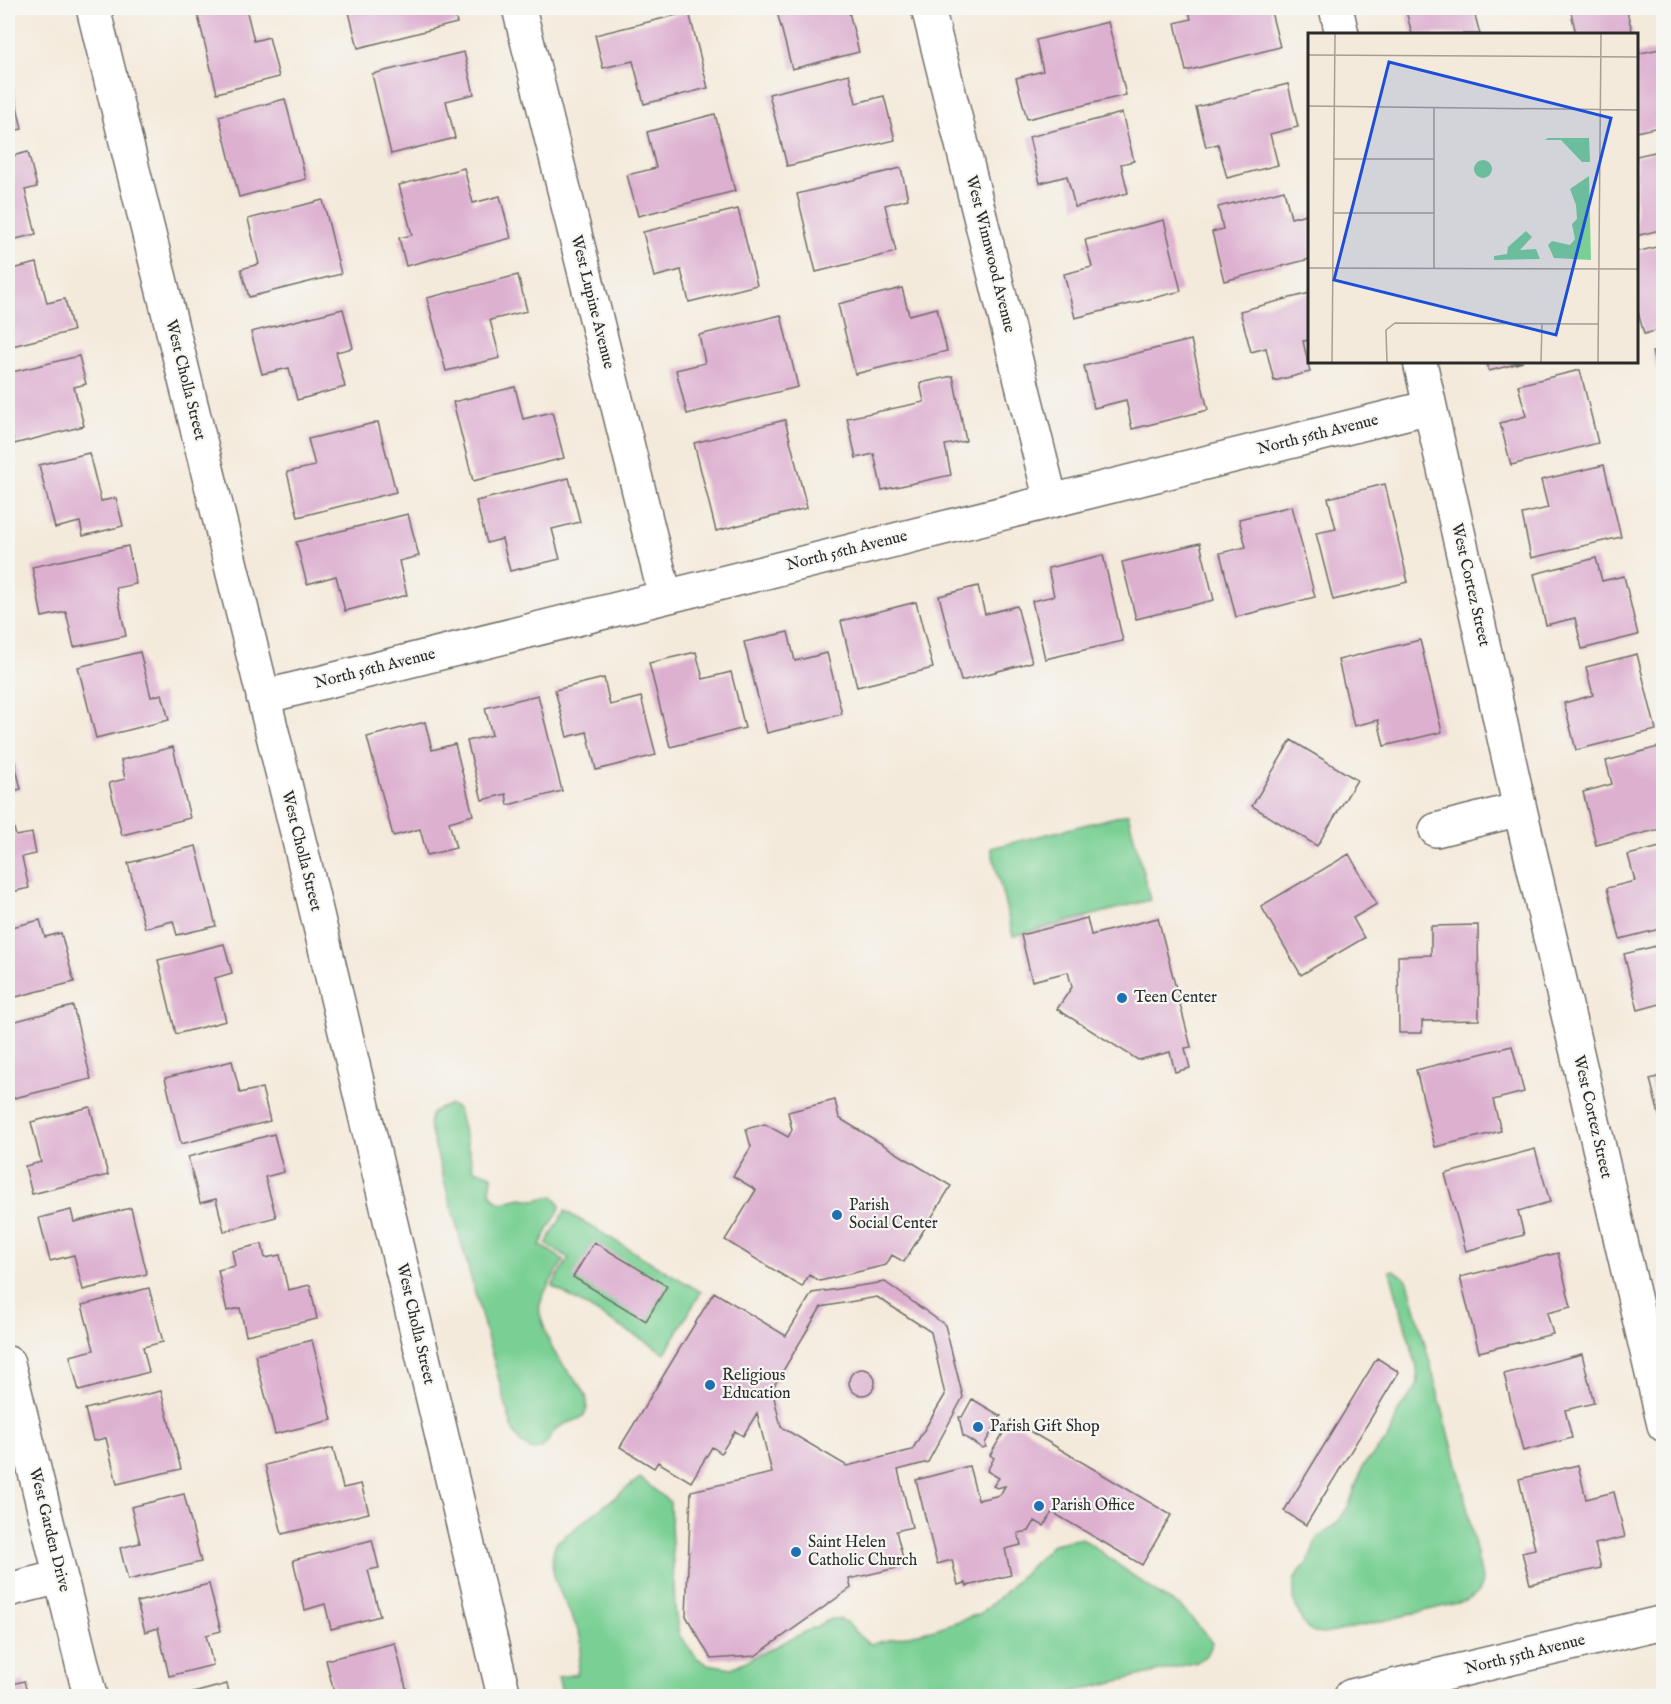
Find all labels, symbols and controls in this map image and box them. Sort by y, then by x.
inset map [1308,33,1638,363]
street label: West Winnwood Avenue [961,173,1019,335]
street label: West Lupine Avenue [566,233,618,371]
street label: West Cholla Street [160,318,210,443]
street label: North 56th Avenue [1255,410,1381,460]
street label: West Cortez Street [1446,521,1494,649]
street label: North 56th Avenue [784,526,910,576]
street label: North 56th Avenue [312,644,438,694]
street label: West Cholla Street [276,789,326,914]
place label: Teen Center [1134,988,1217,1008]
marker: Teen Center [1115,991,1129,1005]
street label: West Cortez Street [1568,1053,1616,1181]
place label: Parish Social Center [849,1196,938,1234]
marker: Parish Social Center [830,1208,844,1222]
street label: West Cholla Street [391,1261,439,1387]
place label: Religious Education [722,1366,791,1404]
marker: Religious Education [703,1378,717,1392]
place label: Parish Gift Shop [990,1417,1100,1437]
marker: Parish Gift Shop [971,1420,985,1434]
street label: West Garden Drive [24,1466,74,1594]
place label: Parish Office [1051,1496,1135,1516]
marker: Parish Office [1032,1499,1046,1513]
place label: Saint Helen Catholic Church [808,1533,918,1571]
marker: Saint Helen Catholic Church [789,1545,803,1559]
street label: North 55th Avenue [1463,1630,1587,1680]

